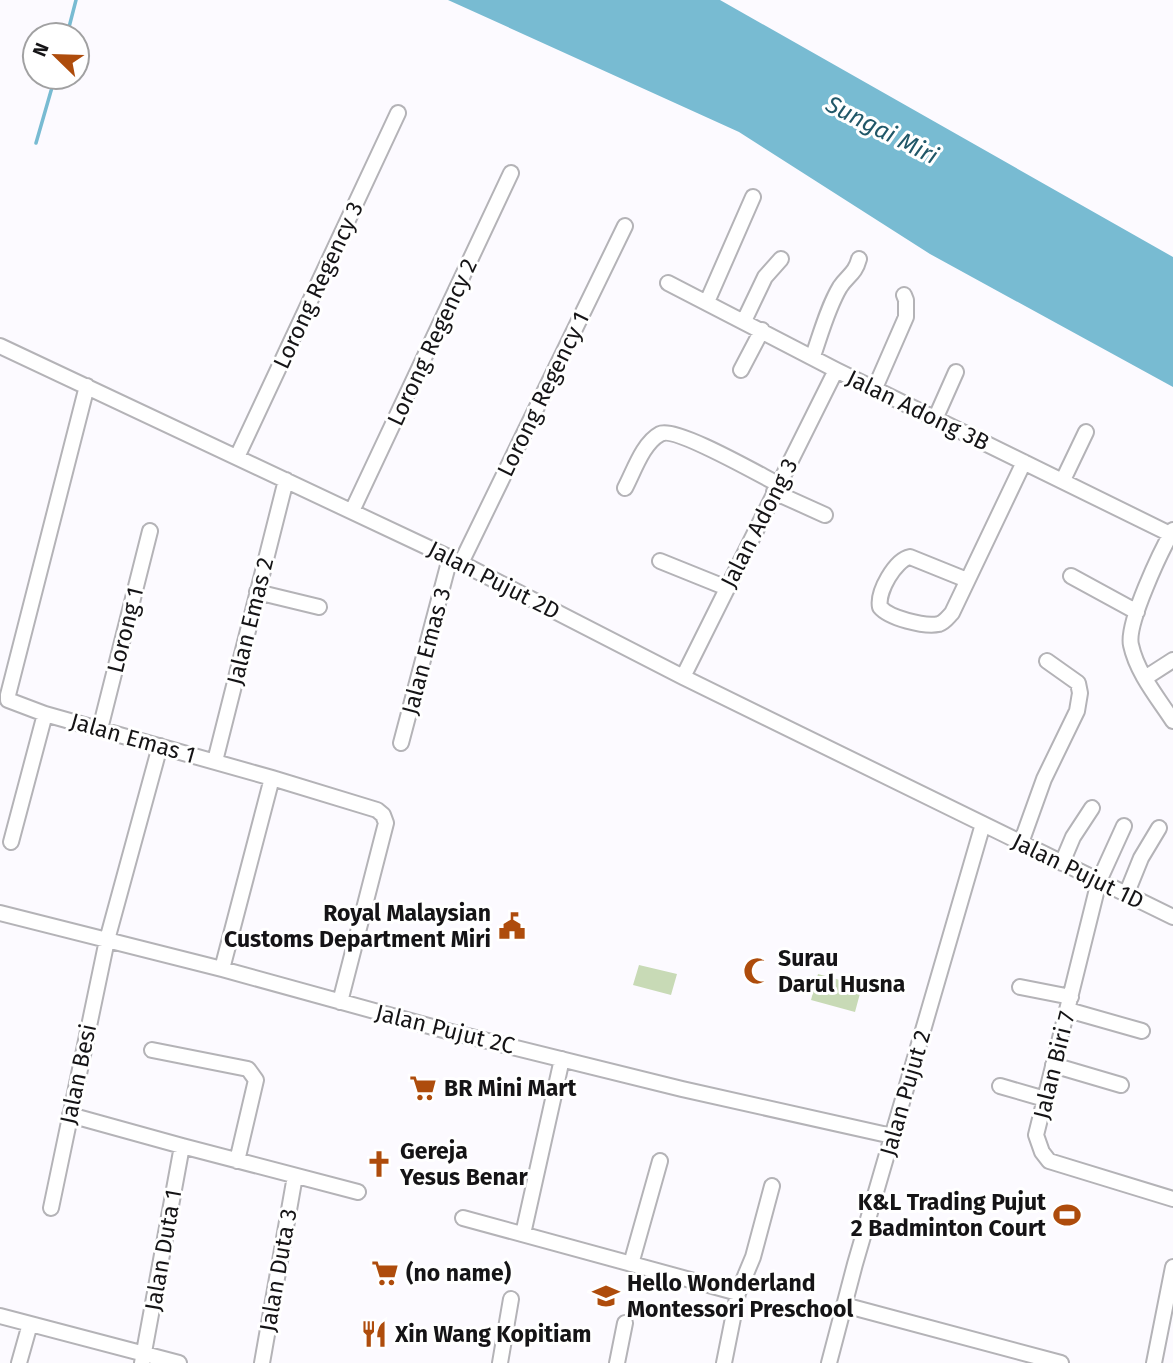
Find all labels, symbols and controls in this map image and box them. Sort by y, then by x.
north arrow [21,21,91,91]
text: N [28,39,54,60]
water label: Sungai Miri [820,89,943,170]
street label: Lorong Regency 3 [267,197,369,373]
street label: Lorong Regency 2 [381,254,483,430]
street label: Lorong Regency 1 [491,307,595,481]
street label: Jalan Adong 3B [842,363,994,457]
street label: Jalan Adong 3 [714,454,804,592]
street label: Jalan Pujut 2D [423,535,565,625]
street label: Jalan Emas 2 [221,554,279,688]
street label: Lorong 1 [101,584,149,676]
street label: Jalan Emas 3 [396,584,456,718]
street label: Jalan Emas 1 [67,707,199,769]
street label: Jalan Pujut 1D [1008,827,1148,915]
place label: Royal Malaysian Customs Department Miri [224,899,491,953]
public building icon: Royal Malaysian Customs Department Miri [497,911,527,941]
place label: Surau Darul Husna [778,944,905,998]
mosque icon: Surau Darul Husna [742,956,772,986]
street label: Jalan Pujut 2C [373,998,518,1060]
street label: Jalan Biri 7 [1027,1008,1081,1122]
street label: Jalan Besi [54,1021,102,1127]
street label: Jalan Pujut 2 [874,1027,936,1159]
supermarket icon: BR Mini Mart [408,1073,438,1103]
place label: BR Mini Mart [444,1074,578,1102]
place label: Gereja Yesus Benar [399,1137,528,1191]
church icon: Gereja Yesus Benar [364,1149,394,1179]
street label: Jalan Duta 1 [139,1187,187,1313]
place label: K&L Trading Pujut 2 Badminton Court [851,1188,1047,1242]
sports icon: K&L Trading Pujut 2 Badminton Court [1052,1200,1082,1230]
street label: Jalan Duta 3 [253,1206,303,1334]
supermarket icon: (no name) [370,1258,400,1288]
place label: (no name) [406,1259,512,1287]
place label: Hello Wonderland Montessori Preschool [627,1269,853,1323]
school or university icon: Hello Wonderland Montessori Preschool [591,1281,621,1311]
restaurant icon: Xin Wang Kopitiam [359,1319,389,1349]
place label: Xin Wang Kopitiam [394,1320,592,1348]

